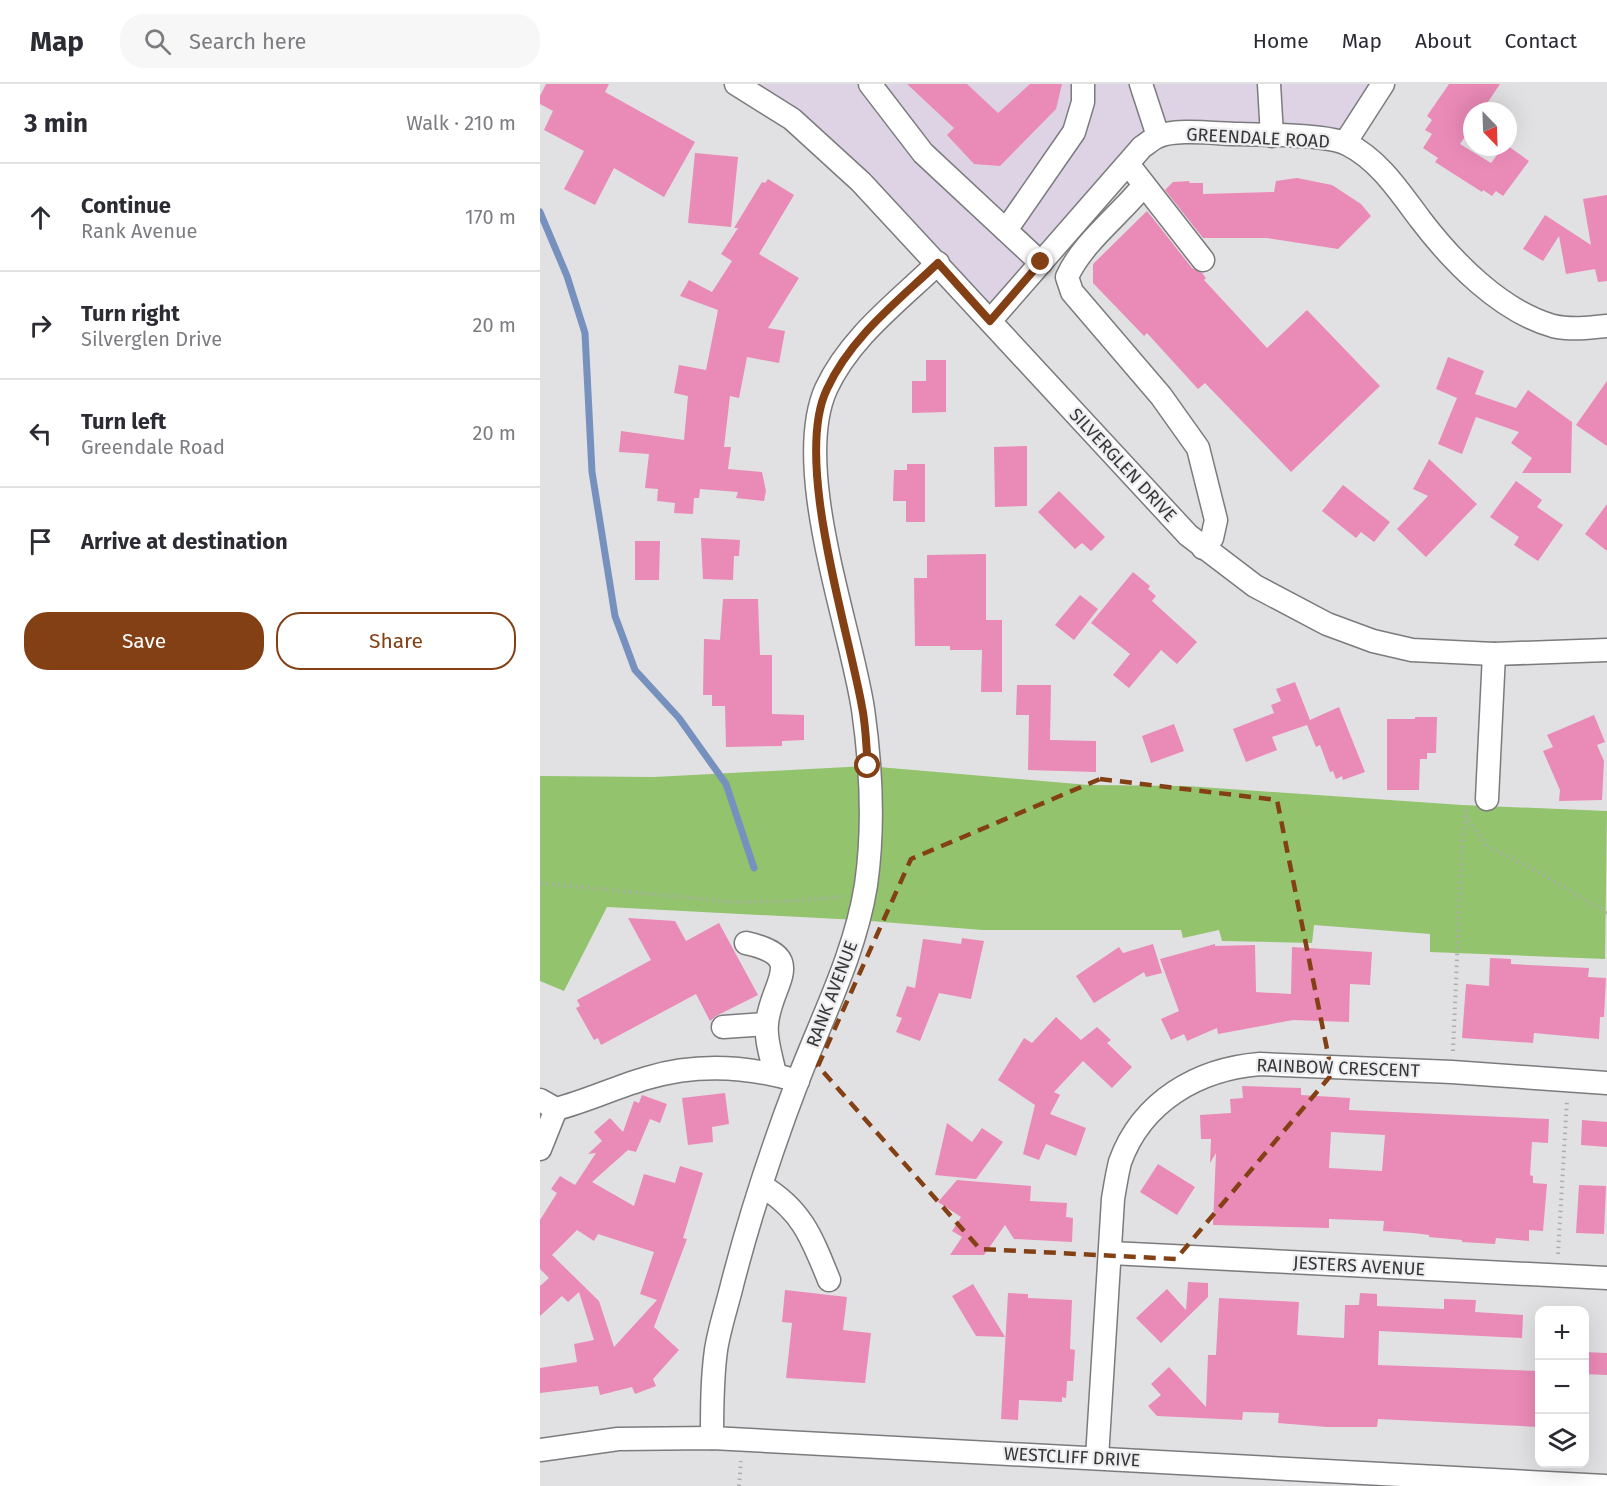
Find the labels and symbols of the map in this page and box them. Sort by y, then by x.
north arrow [1463,102,1517,156]
street label: GREENDALE ROAD [1186,123,1330,153]
route end [1027,248,1053,274]
street label: SILVERGLEN DRIVE [1065,404,1181,526]
route start [854,752,880,778]
street label: RANK AVENUE [802,938,862,1050]
street label: RAINBOW CRESCENT [1256,1054,1421,1082]
street label: JESTERS AVENUE [1292,1252,1426,1280]
street label: WESTCLIFF DRIVE [1003,1442,1141,1472]

